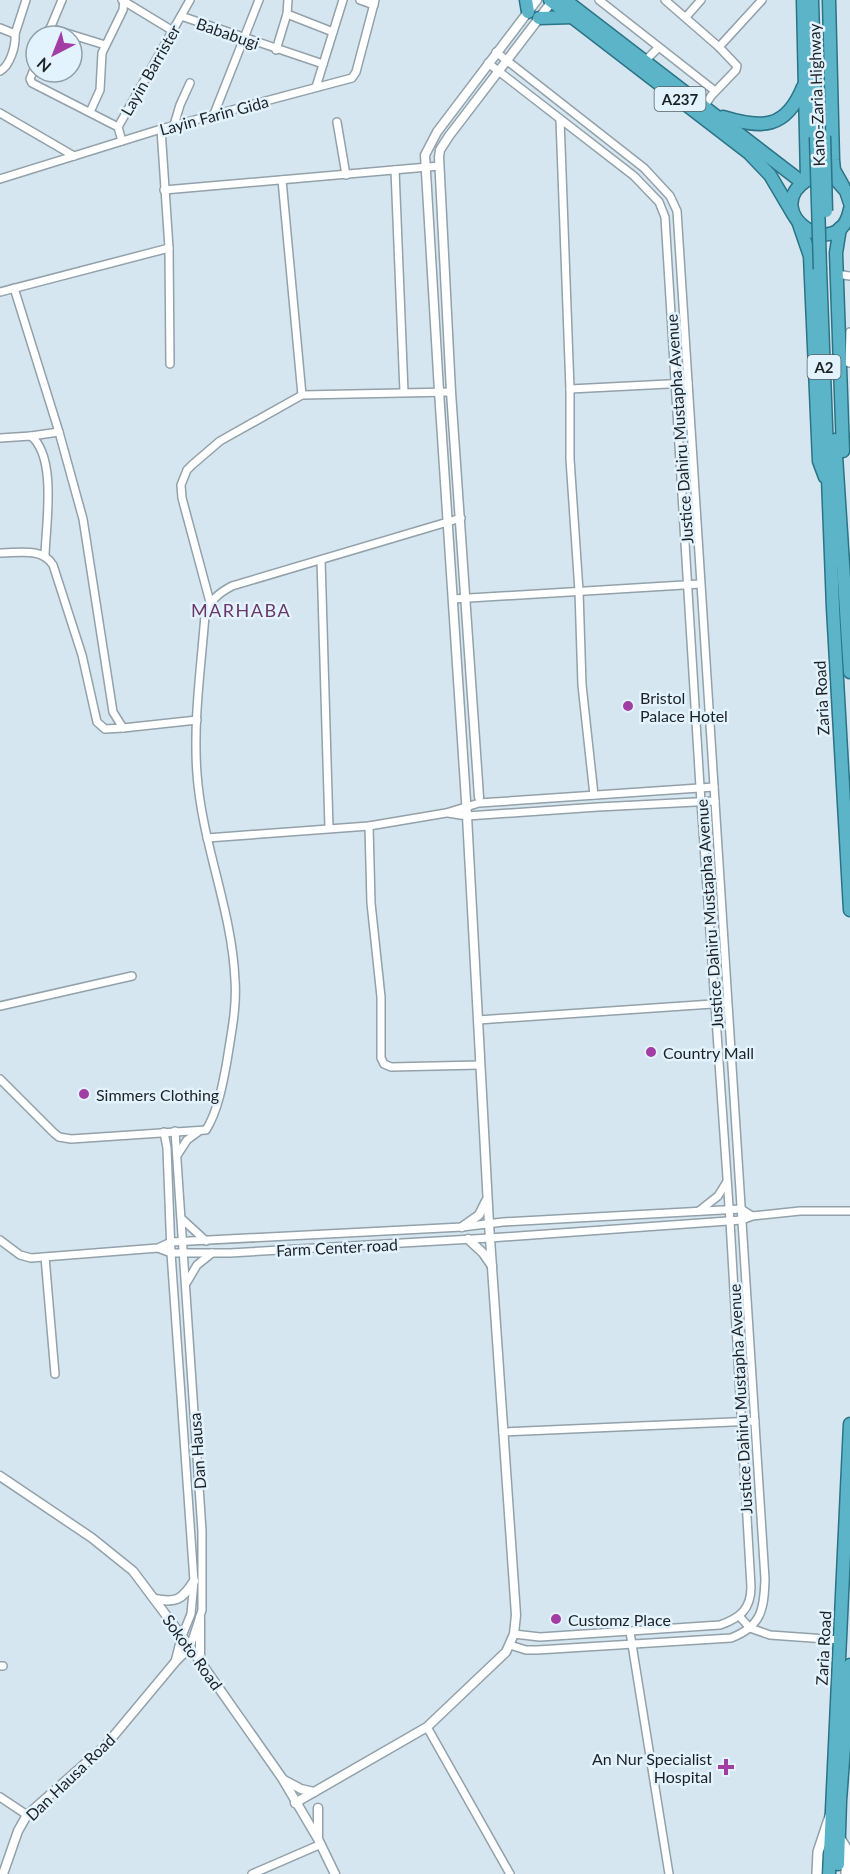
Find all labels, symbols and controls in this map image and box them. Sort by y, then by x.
street label: Bababugi [194,13,262,53]
street label: Layin Barrister [116,21,184,119]
street label: Kano-Zaria Highway [804,22,828,167]
north arrow [24,24,84,84]
text: N [33,54,55,77]
road number: A237 [654,87,706,111]
street label: Layin Farin Gida [157,91,271,139]
street label: Justice Dahiru Mustapha Avenue [661,313,697,545]
road number: A2 [808,355,840,379]
district label: MARHABA [191,599,291,621]
street label: Zaria Road [810,660,832,736]
place label: Bristol Palace Hotel [640,688,728,725]
marker: Bristol Palace Hotel [621,699,635,713]
street label: Justice Dahiru Mustapha Avenue [691,798,727,1030]
place label: Country Mall [663,1043,754,1062]
marker: Country Mall [644,1045,658,1059]
place label: Simmers Clothing [96,1085,219,1104]
marker: Simmers Clothing [77,1087,91,1101]
street label: Farm Center road [276,1234,398,1260]
street label: Justice Dahiru Mustapha Avenue [724,1283,756,1515]
street label: Dan Hausa [185,1412,209,1490]
place label: Customz Place [568,1610,671,1629]
street label: Zaria Road [812,1610,834,1686]
street label: Sokoto Road [159,1611,227,1693]
marker: Customz Place [549,1612,563,1626]
street label: Dan Hausa Road [22,1730,118,1824]
place label: An Nur Specialist Hospital [592,1749,712,1786]
marker: An Nur Specialist Hospital [717,1758,735,1776]

